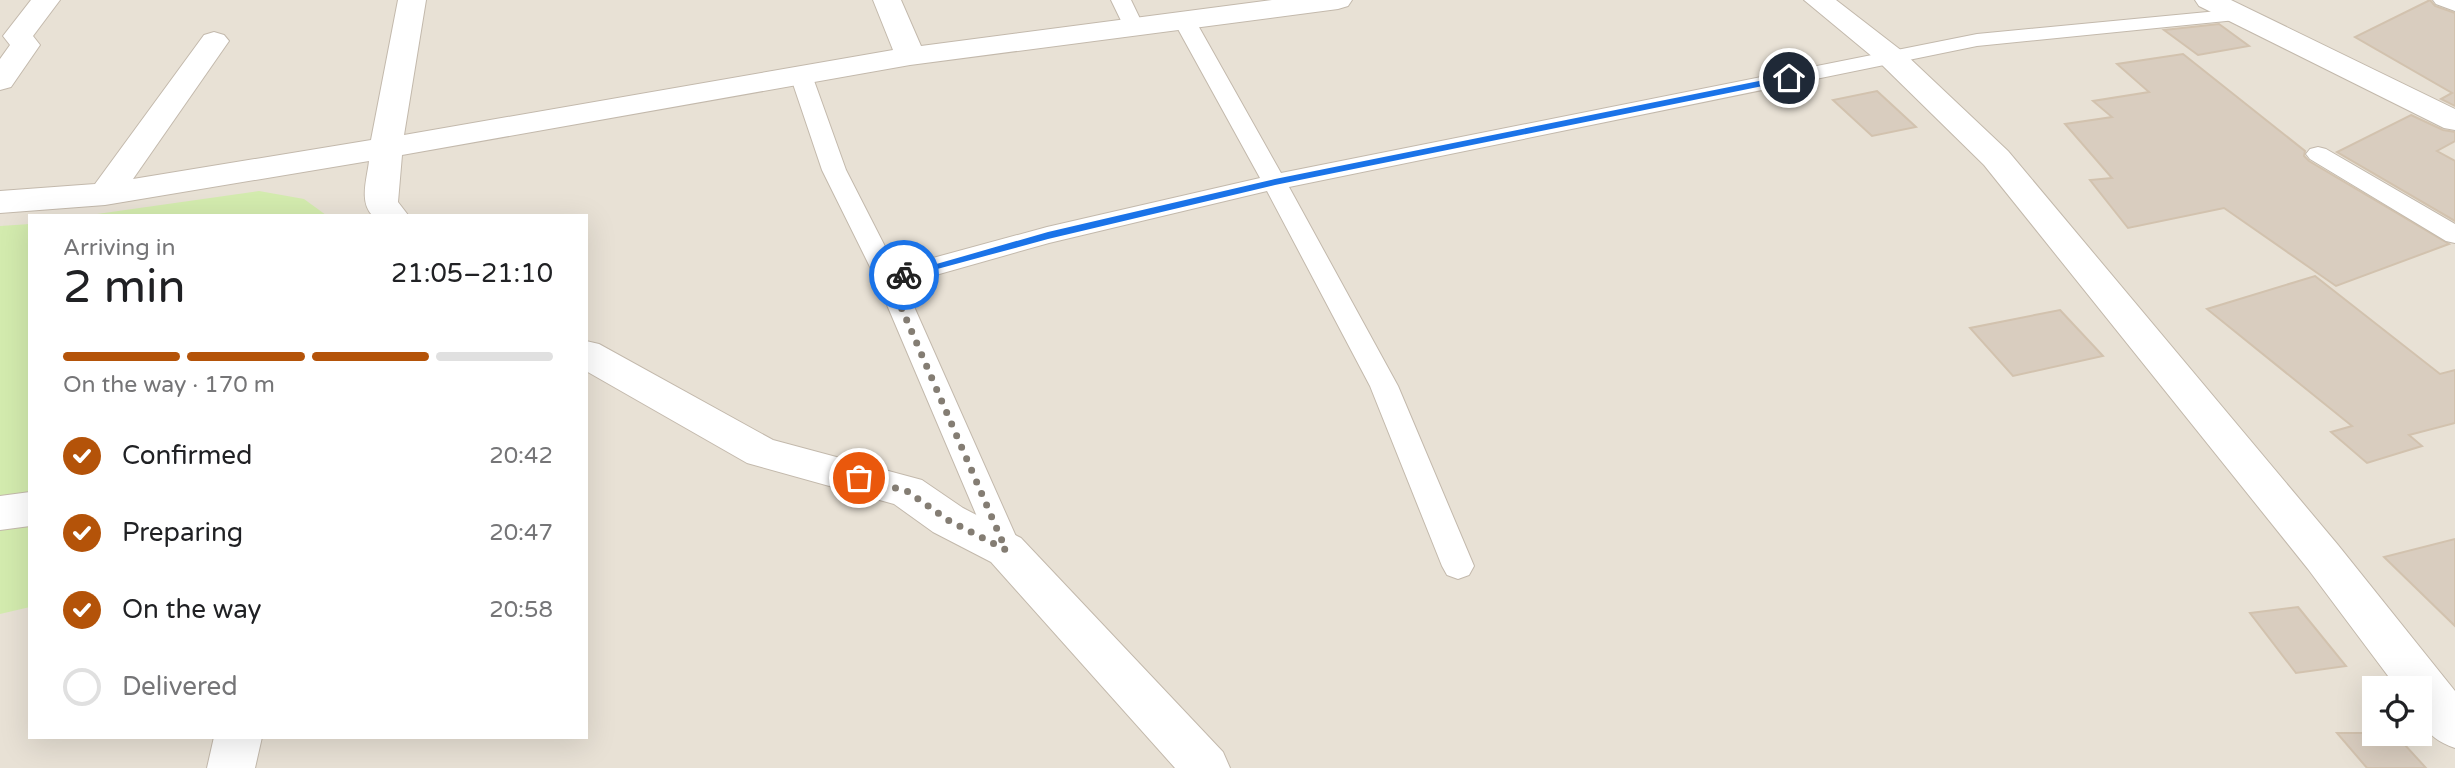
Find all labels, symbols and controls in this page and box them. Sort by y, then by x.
pin [1759,48,1819,108]
icon: home [1770,59,1808,97]
text: Arriving in [63,234,176,262]
courier [869,240,939,310]
icon: bike [885,256,923,294]
text: 21:05–21:10 [391,258,553,289]
text: 2 min [63,260,186,315]
text: On the way · 170 m [63,371,275,399]
icon: check [63,437,101,475]
text: Confirmed [122,440,252,471]
text: 20:42 [489,442,553,470]
pin [829,448,889,508]
icon: bag [840,459,878,497]
icon: check [63,514,101,552]
text: Preparing [122,517,243,548]
text: 20:47 [489,519,553,547]
icon: check [63,591,101,629]
text: On the way [122,594,262,625]
text: 20:58 [489,596,553,624]
text: Delivered [122,671,238,702]
map controls [2362,676,2432,746]
button: locate [2362,676,2432,746]

